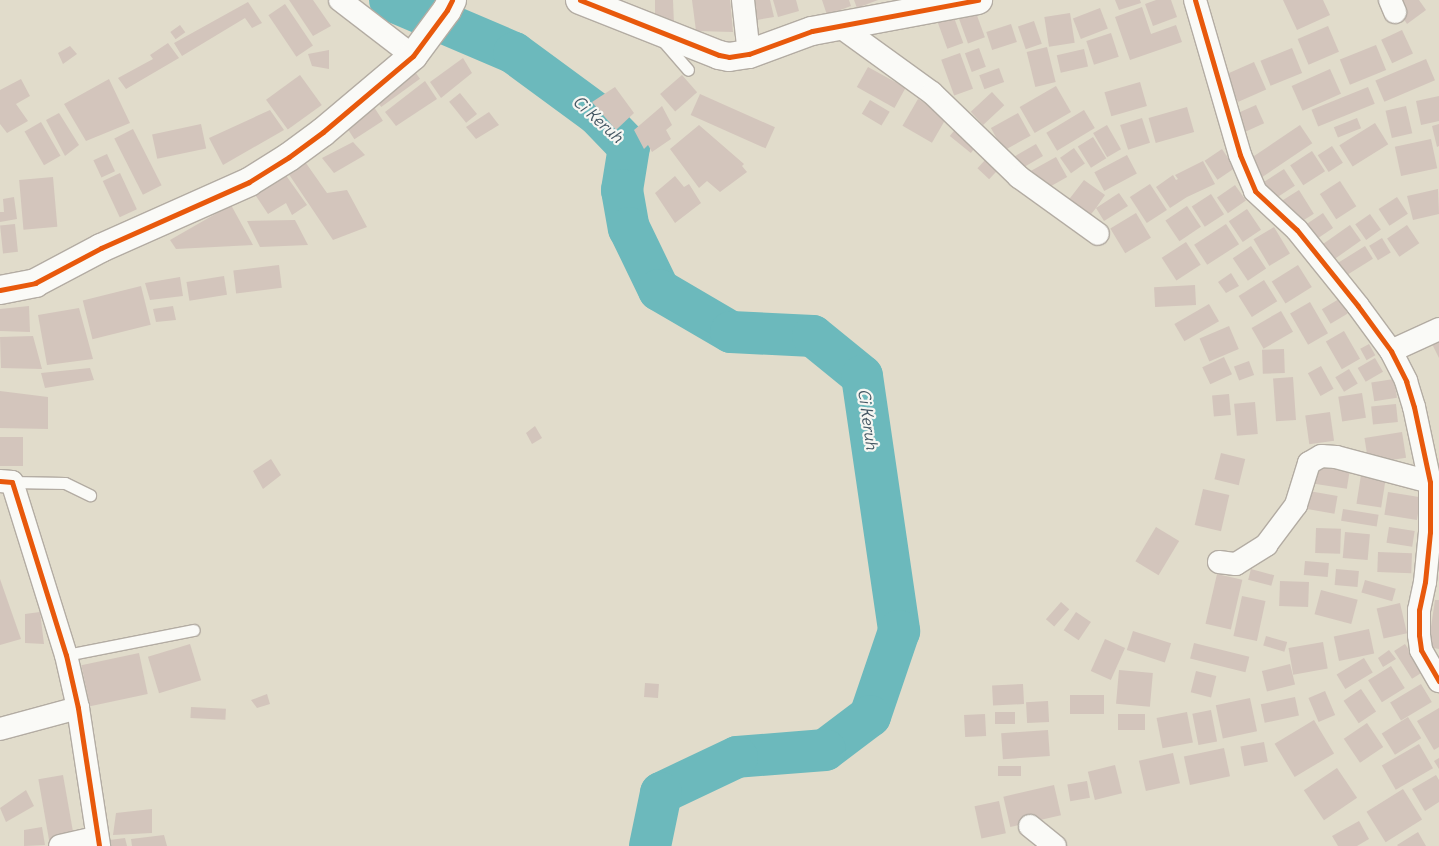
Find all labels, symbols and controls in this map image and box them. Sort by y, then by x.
water label: Ci Keruh [569,91,627,147]
water label: Ci Keruh [854,387,882,451]

